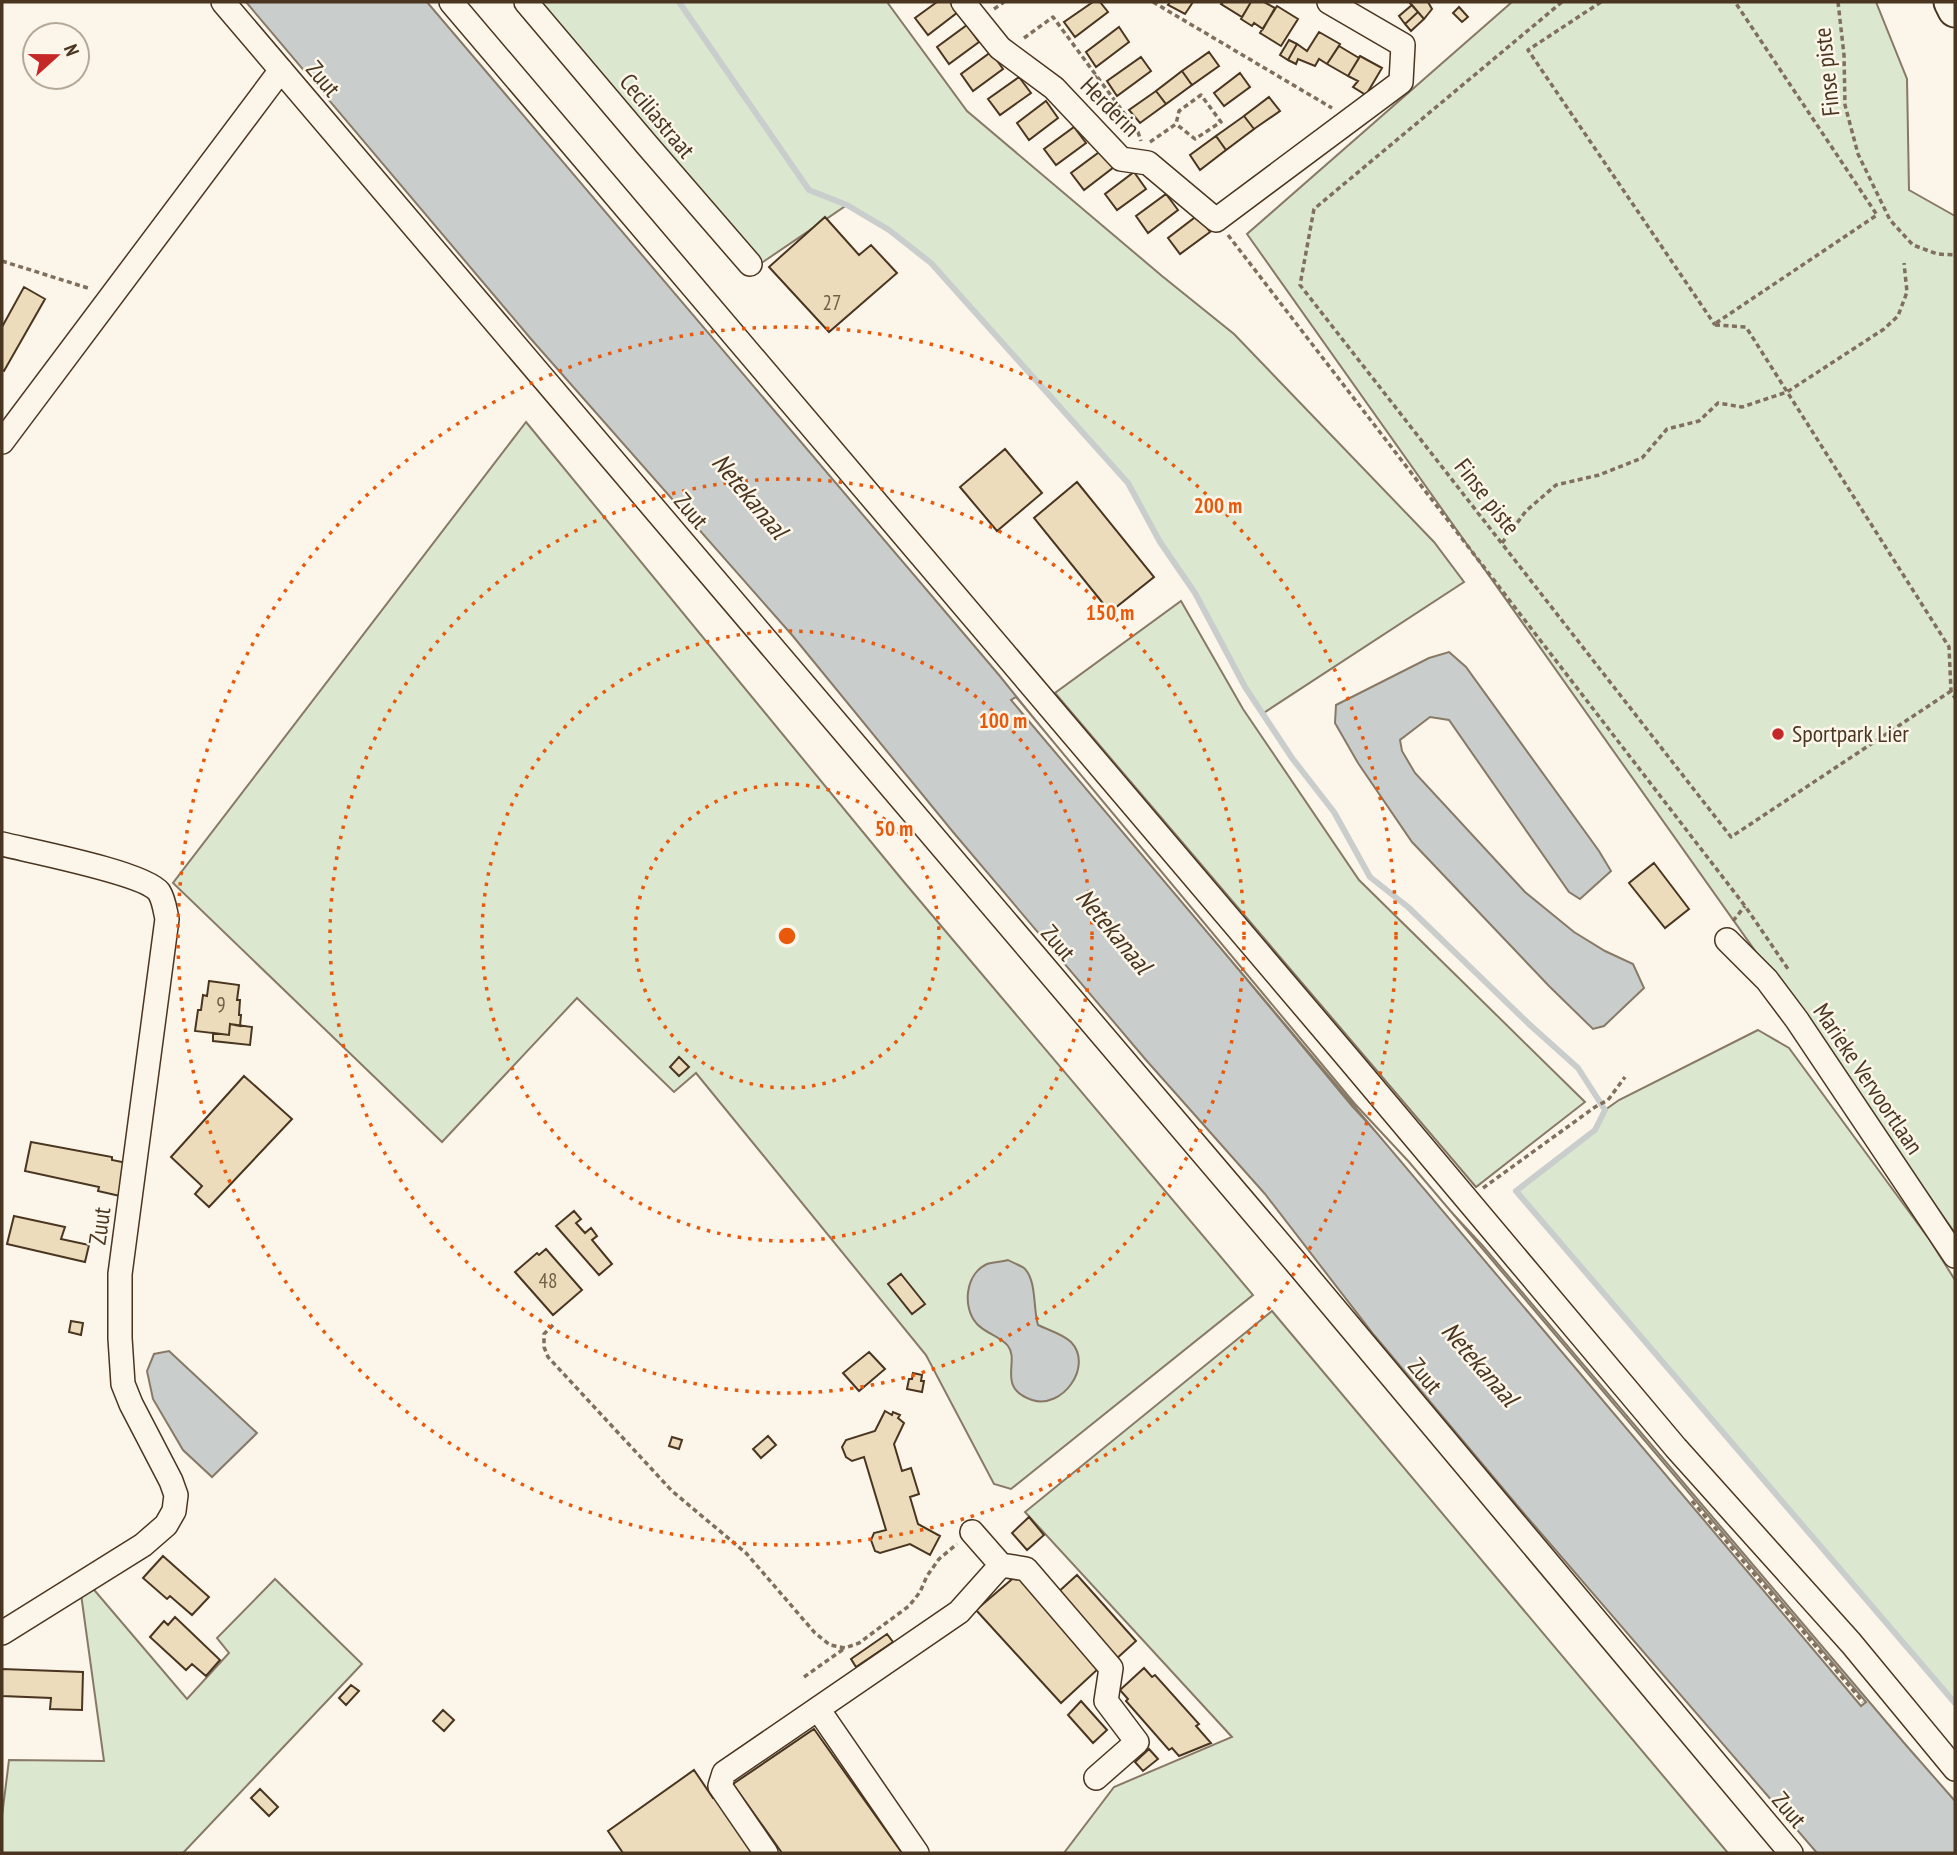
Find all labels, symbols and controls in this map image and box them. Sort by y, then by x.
north arrow [21,21,91,91]
street label: Finse piste [1806,26,1847,118]
text: N [59,41,85,59]
street label: Zuut [299,54,348,103]
street label: Ceciliastraat [613,67,702,165]
street label: Herderin [1074,70,1147,143]
house number: 27 [823,289,841,316]
water label: Netekanaal [705,446,797,547]
street label: Finse piste [1448,452,1527,541]
street label: Zuut [667,486,716,535]
text: 200 m [1194,492,1242,519]
text: 150 m [1086,599,1134,626]
text: 100 m [979,707,1027,734]
place label: Sportpark Lier [1792,718,1909,749]
marker: Sportpark Lier [1770,726,1786,742]
text: 50 m [875,815,913,842]
water label: Netekanaal [1069,881,1161,982]
street label: Zuut [1034,918,1083,967]
centre of rings [775,924,799,948]
house number: 9 [216,991,226,1018]
street label: Marieke Vervoortlaan [1806,997,1930,1160]
street label: Zuut [82,1205,118,1247]
house number: 48 [539,1267,557,1294]
water label: Netekanaal [1435,1315,1528,1415]
street label: Zuut [1401,1351,1450,1400]
street label: Zuut [1765,1785,1814,1834]

